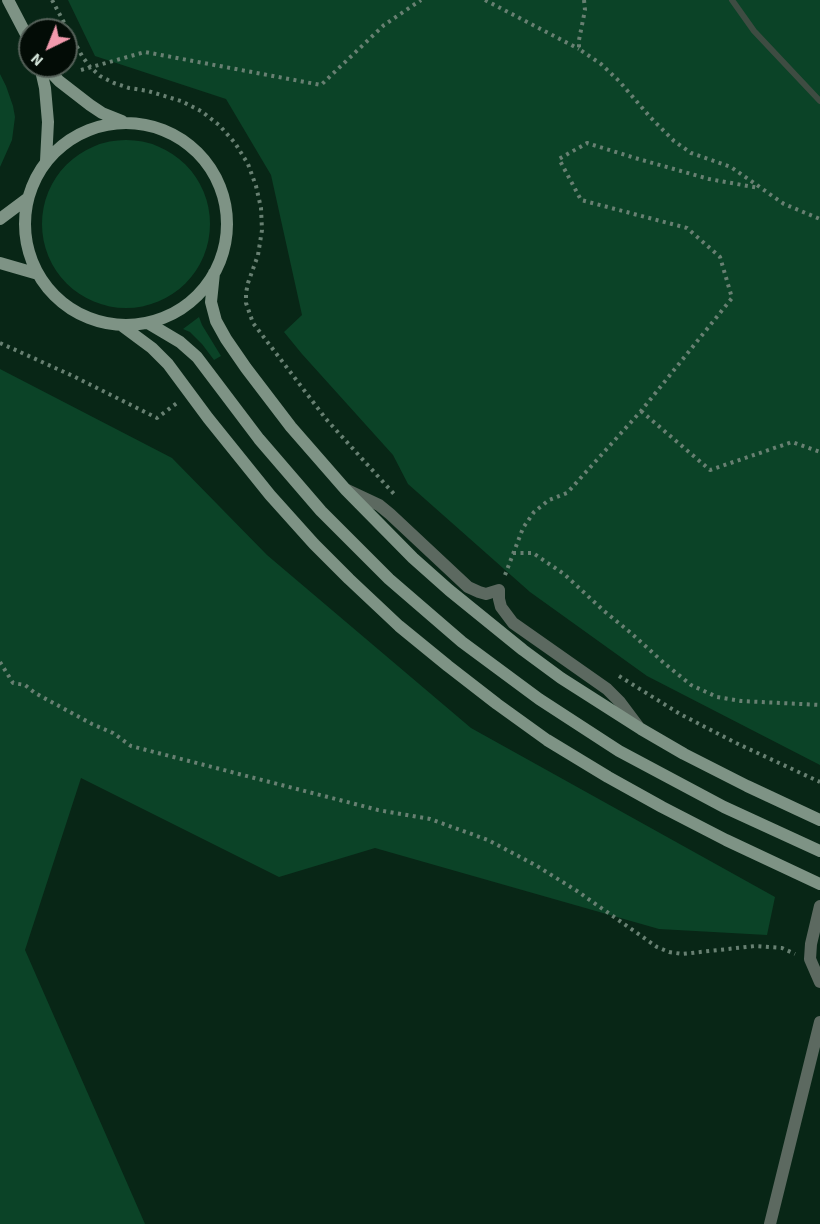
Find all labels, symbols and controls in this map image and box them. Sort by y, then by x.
north arrow [18,18,78,78]
text: N [26,48,48,71]

